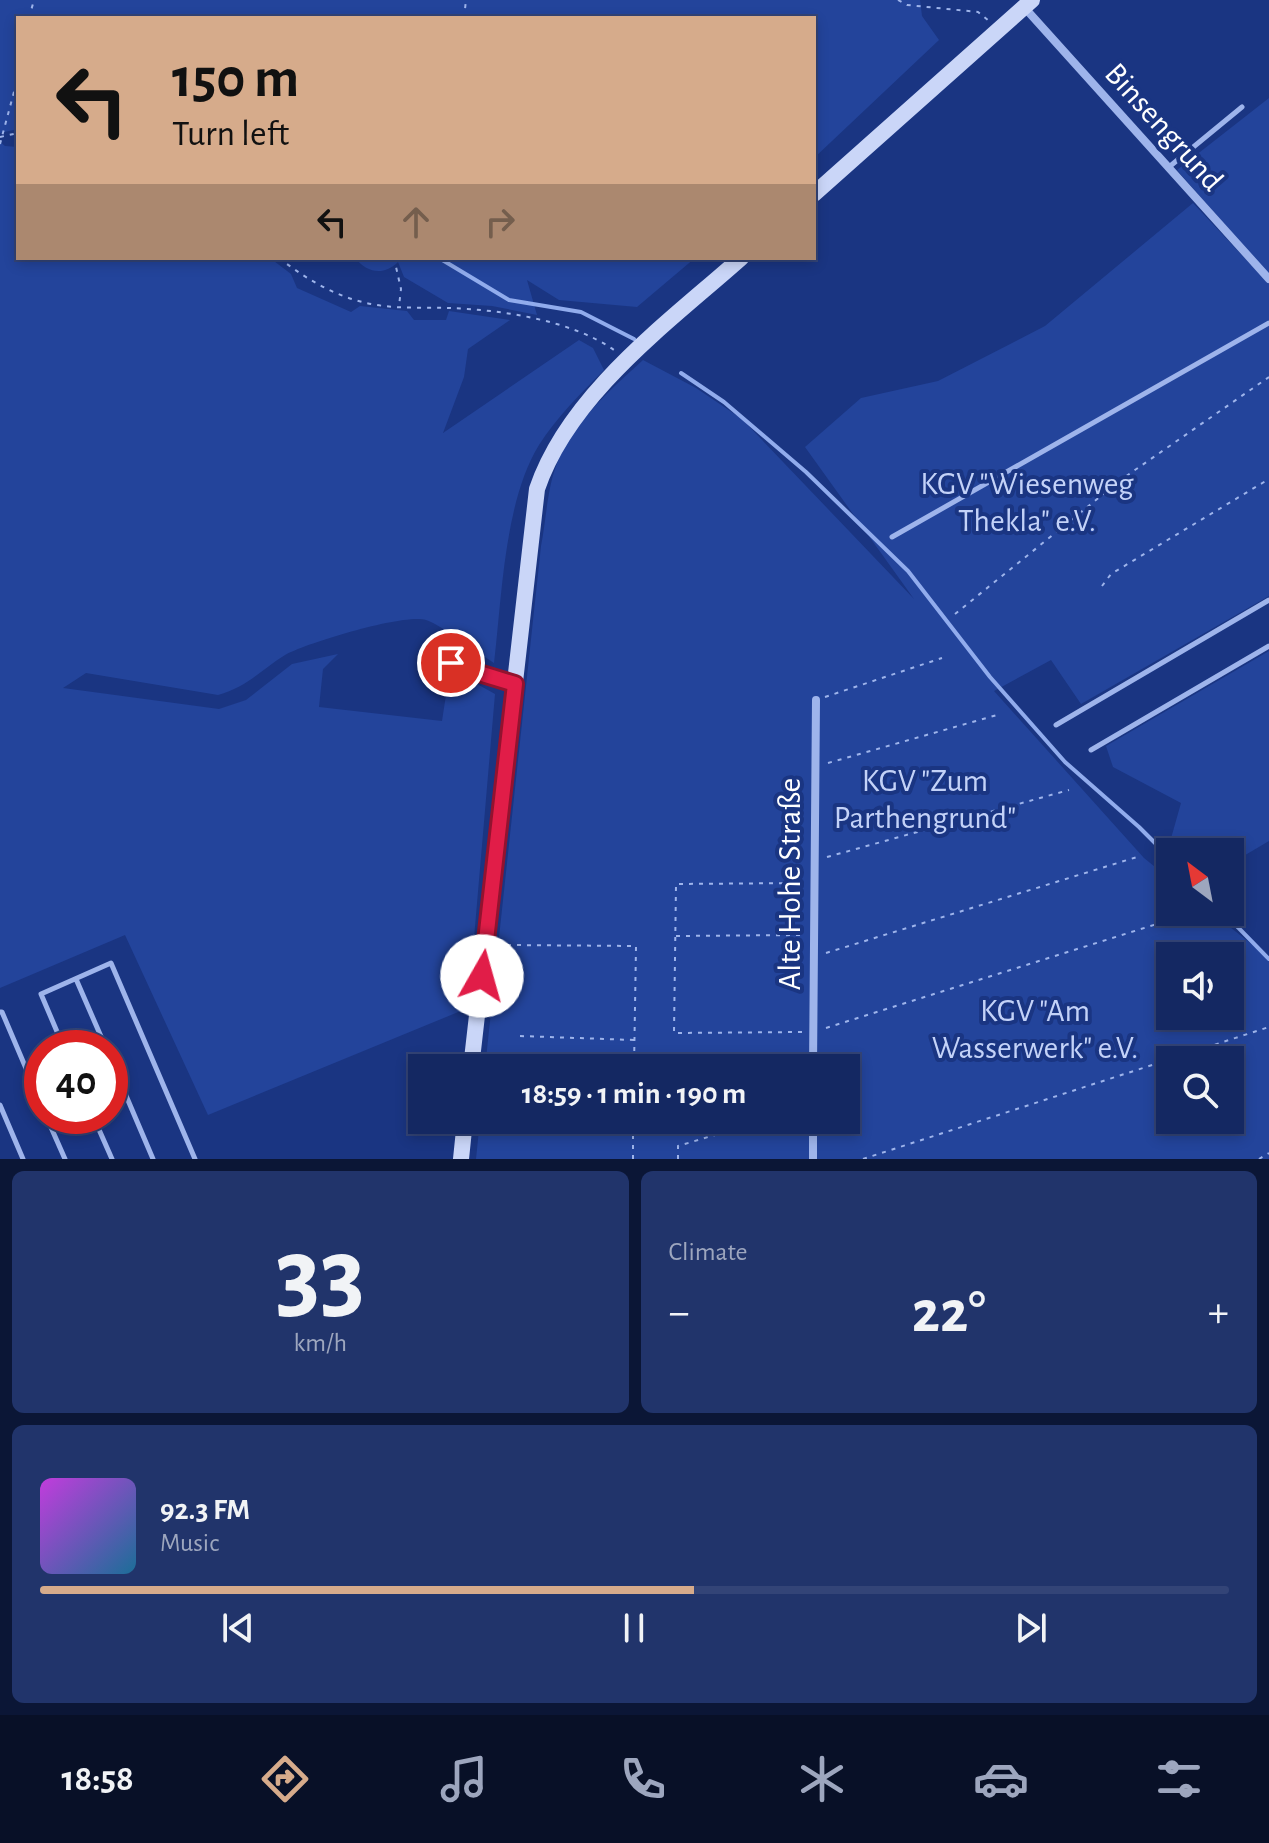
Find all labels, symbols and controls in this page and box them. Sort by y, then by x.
icon: left [40,48,144,152]
text: 150 m [172,51,299,107]
street label: Binsengrund [1099,57,1229,197]
text: Turn left [172,116,289,152]
icon: left [310,200,354,244]
icon: ahead [394,200,438,244]
icon: right [478,200,522,244]
park label: KGV "Wiesenweg Thekla" e.V. [920,468,1134,537]
pin [417,629,485,697]
icon: arrive [429,641,473,685]
park label: KGV "Zum Parthengrund" [834,765,1016,834]
street label: Alte Hohe Straße [774,778,806,990]
north arrow [1156,838,1244,926]
map controls [1156,838,1244,1134]
position arrow [440,934,524,1018]
button: sound [1156,942,1244,1030]
park label: KGV "Am Wasserwerk" e.V. [932,995,1138,1064]
speed limit sign: 40 [24,1030,128,1134]
button: search [1156,1046,1244,1134]
text: 18:59 · 1 min · 190 m [522,1079,746,1109]
text: 33 [275,1224,365,1328]
text: Climate [669,1239,747,1265]
text: 22° [912,1283,986,1343]
text: − [669,1291,690,1335]
text: + [1208,1291,1229,1335]
text: km/h [293,1330,347,1356]
text: 92.3 FM [160,1495,250,1525]
text: Music [160,1530,219,1556]
icon: previous [216,1606,260,1650]
icon: pause [612,1606,656,1650]
icon: next [1009,1606,1053,1650]
icon: directions [257,1751,313,1807]
icon: music [436,1751,492,1807]
icon: phone [615,1751,671,1807]
icon: climate [794,1751,850,1807]
icon: car [973,1751,1029,1807]
icon: filters [1151,1751,1207,1807]
text: 18:58 [61,1761,134,1797]

